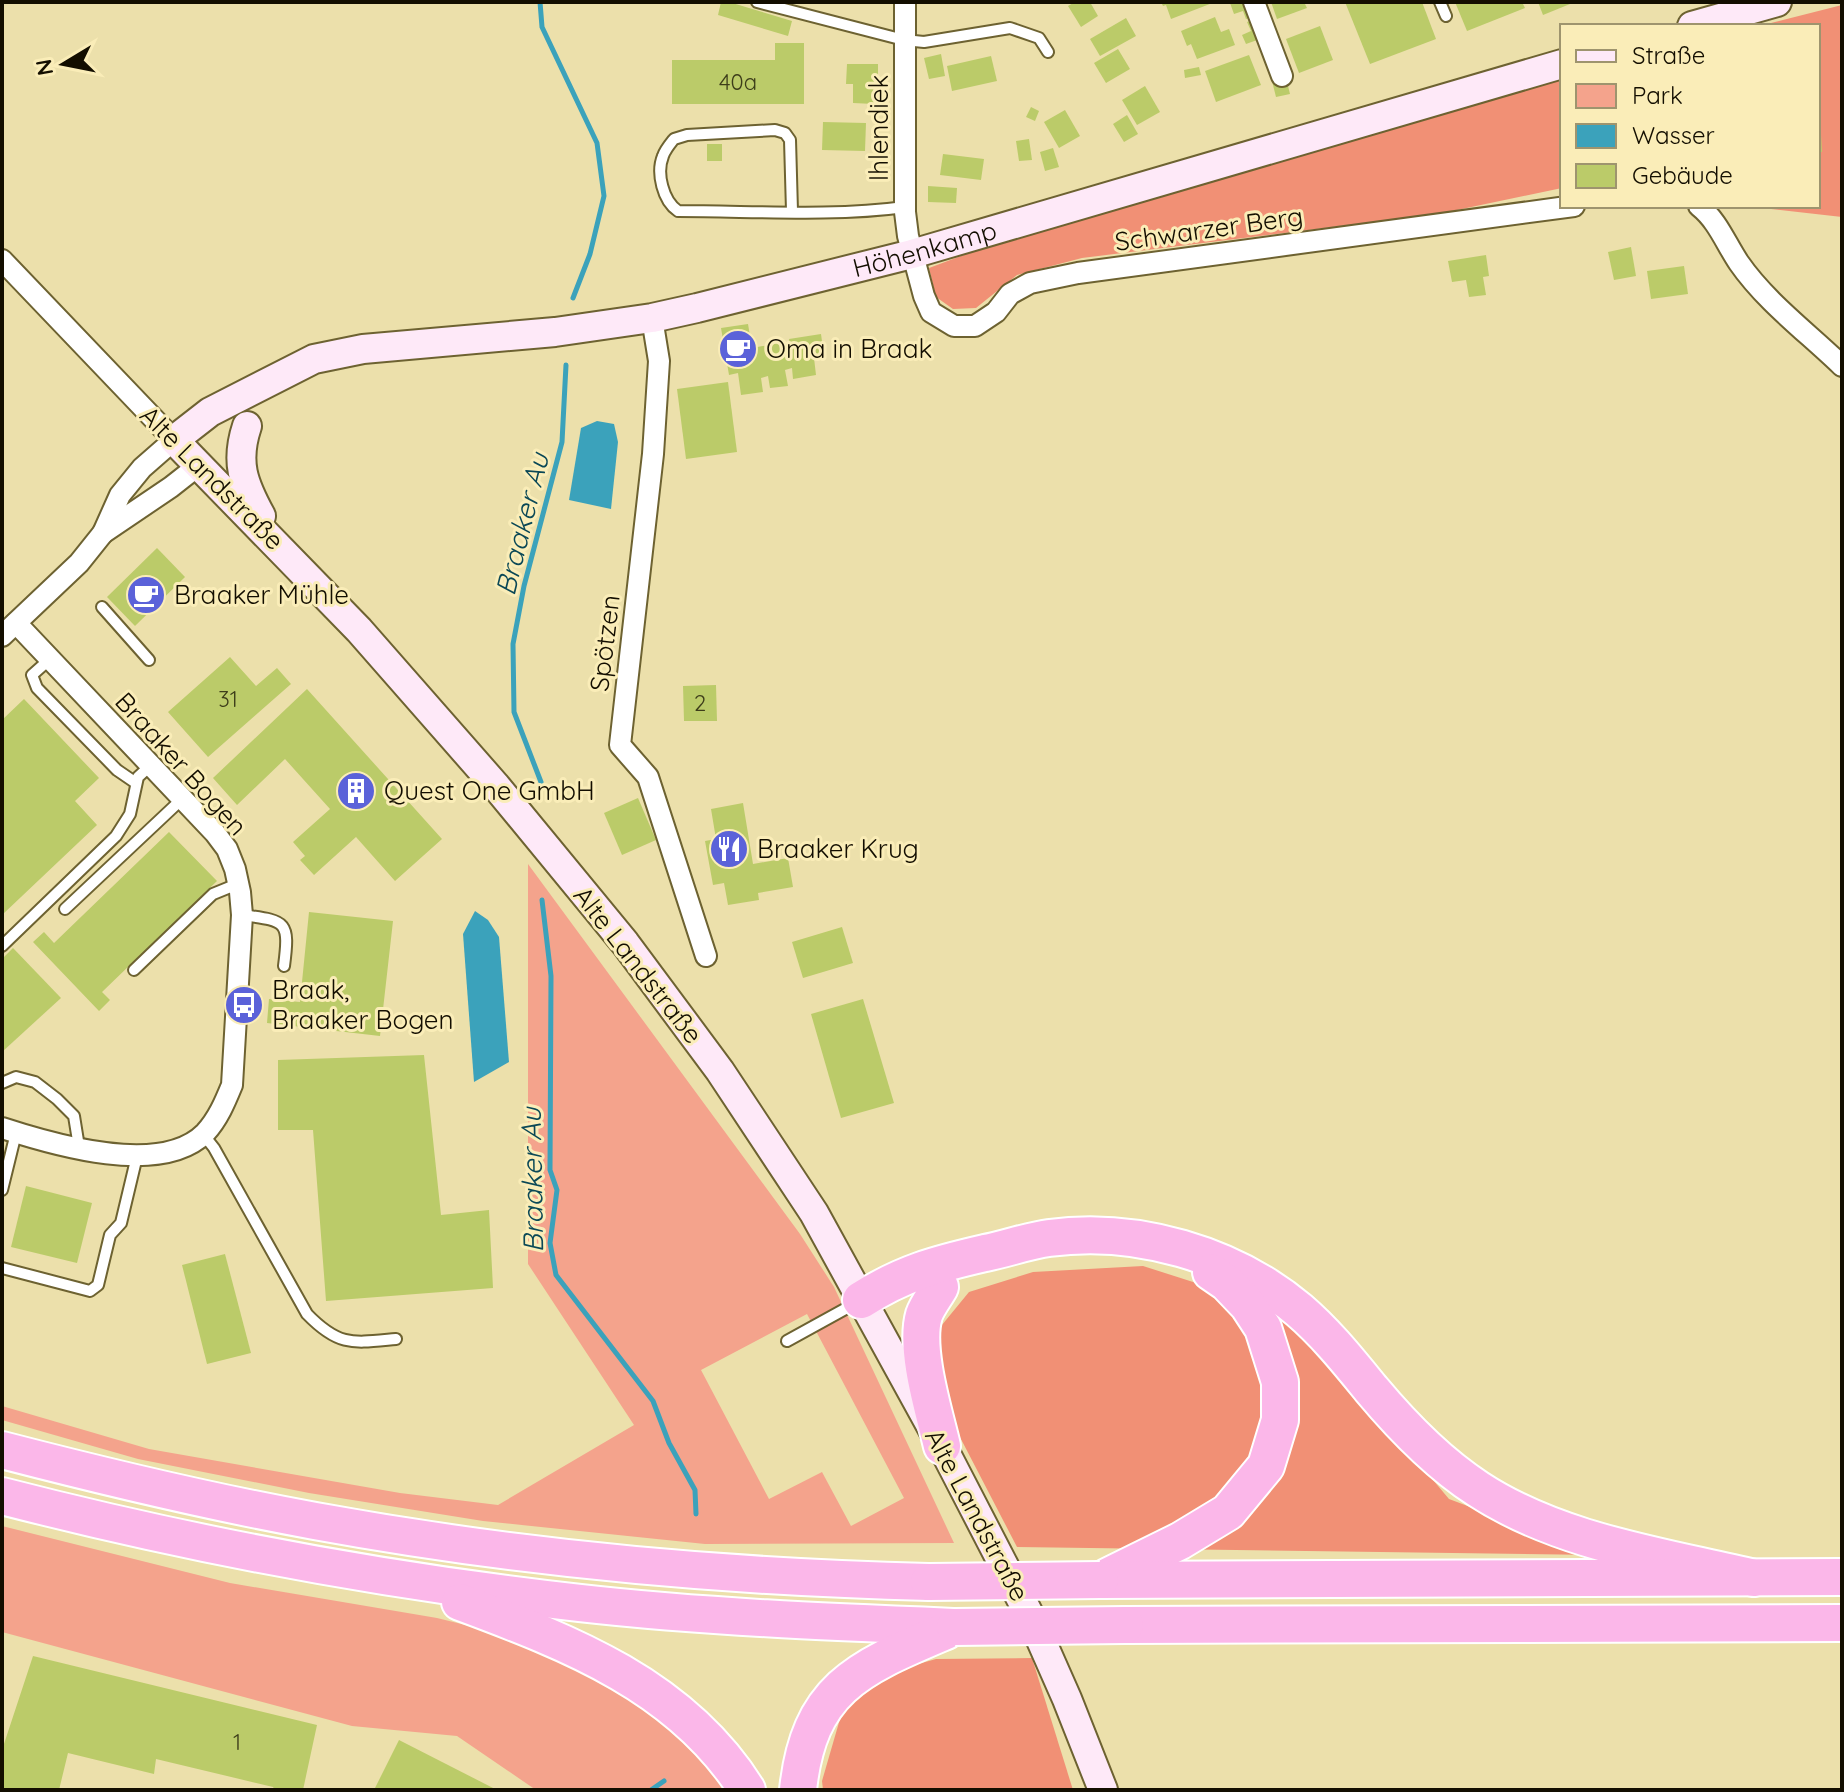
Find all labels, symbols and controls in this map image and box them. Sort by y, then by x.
north arrow [24,24,104,104]
legend [1560,24,1820,208]
text: Straße [1632,40,1705,70]
text: N [29,57,59,78]
house number: 40a [719,68,757,96]
street label: Ihlendiek [862,75,895,181]
text: Park [1632,80,1683,110]
text: Wasser [1632,120,1715,150]
text: Gebäude [1632,160,1733,190]
street label: Schwarzer Berg [1113,199,1305,258]
street label: Höhenkamp [849,213,1000,284]
cafe icon: Oma in Braak [717,328,759,370]
place label: Oma in Braak [766,332,932,365]
street label: Alte Landstraße [133,399,291,557]
water label: Braaker Au [487,447,557,599]
cafe icon: Braaker Mühle [125,574,167,616]
place label: Braaker Mühle [174,578,349,611]
street label: Spötzen [582,593,627,693]
street label: Braaker Bogen [108,685,254,842]
house number: 31 [218,685,238,713]
house number: 2 [694,689,706,717]
building icon: Quest One GmbH [335,770,377,812]
place label: Quest One GmbH [384,774,595,807]
restaurant icon: Braaker Krug [708,828,750,870]
place label: Braaker Krug [757,832,919,865]
street label: Alte Landstraße [567,879,710,1050]
place label: Braak, Braaker Bogen [272,973,454,1036]
bus stop icon: Braak, Braaker Bogen [223,984,265,1026]
water label: Braaker Au [513,1105,550,1253]
street label: Alte Landstraße [918,1423,1037,1607]
house number: 1 [233,1728,241,1756]

